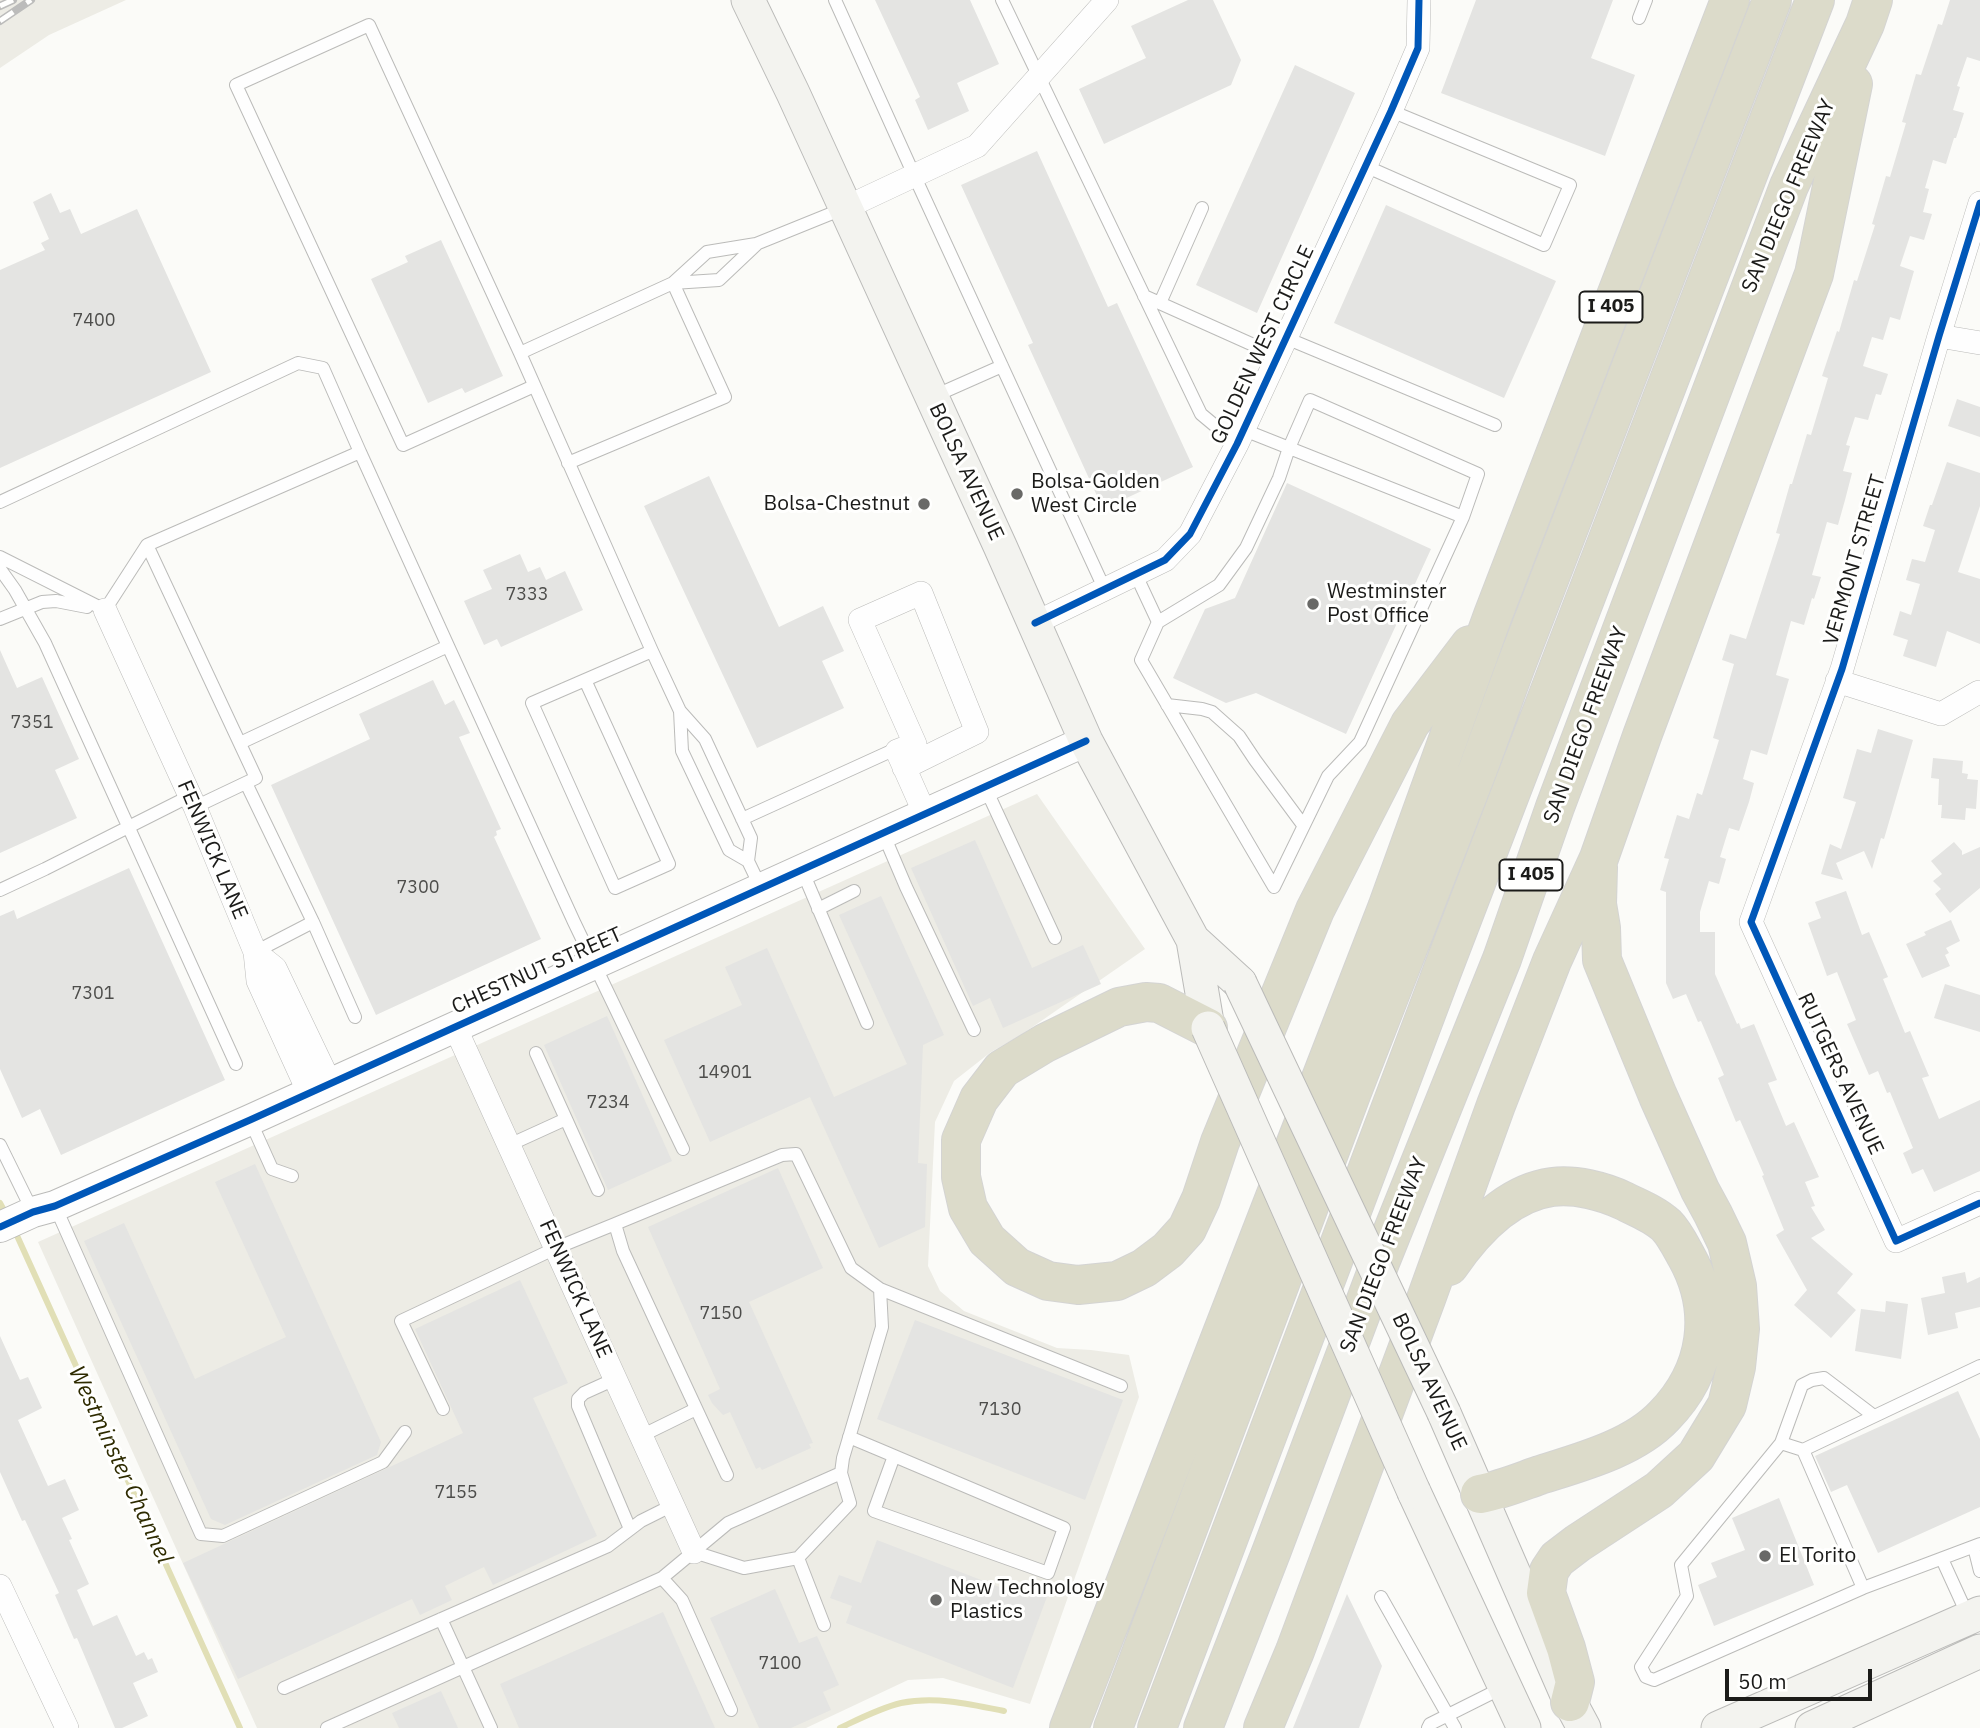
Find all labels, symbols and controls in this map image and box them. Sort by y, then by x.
street label: SAN DIEGO FREEWAY [1737,95,1841,297]
street label: GOLDEN WEST CIRCLE [1206,242,1320,448]
road number: I 405 [1580,292,1642,322]
house number: 7400 [72,310,116,332]
street label: BOLSA AVENUE [923,399,1009,545]
place label: Bolsa-Golden West Circle [1031,469,1160,519]
street label: VERMONT STREET [1819,472,1891,648]
marker: Bolsa-Golden West Circle [1009,486,1025,502]
place label: Bolsa-Chestnut [764,491,910,517]
marker: Bolsa-Chestnut [916,496,932,512]
place label: Westminster Post Office [1327,579,1446,629]
house number: 7333 [505,584,549,606]
marker: Westminster Post Office [1305,596,1321,612]
street label: SAN DIEGO FREEWAY [1539,623,1633,827]
house number: 7351 [10,712,54,734]
street label: FENWICK LANE [171,777,253,923]
road number: I 405 [1500,860,1562,890]
house number: 7300 [396,877,440,899]
street label: CHESTNUT STREET [448,922,626,1020]
house number: 7301 [71,983,115,1005]
street label: RUTGERS AVENUE [1792,989,1888,1159]
house number: 14901 [698,1062,752,1084]
house number: 7234 [586,1092,630,1114]
street label: SAN DIEGO FREEWAY [1335,1154,1433,1356]
street label: FENWICK LANE [533,1216,617,1362]
house number: 7150 [699,1303,743,1325]
street label: BOLSA AVENUE [1386,1309,1472,1455]
water label: Westminster Channel [62,1362,178,1568]
house number: 7130 [978,1399,1022,1421]
house number: 7155 [434,1482,478,1504]
place label: El Torito [1779,1543,1856,1569]
marker: El Torito [1757,1548,1773,1564]
place label: New Technology Plastics [950,1575,1105,1625]
marker: New Technology Plastics [928,1592,944,1608]
house number: 7100 [758,1653,802,1675]
scale bar [1728,1654,1875,1698]
text: 50 m [1738,1667,1787,1695]

